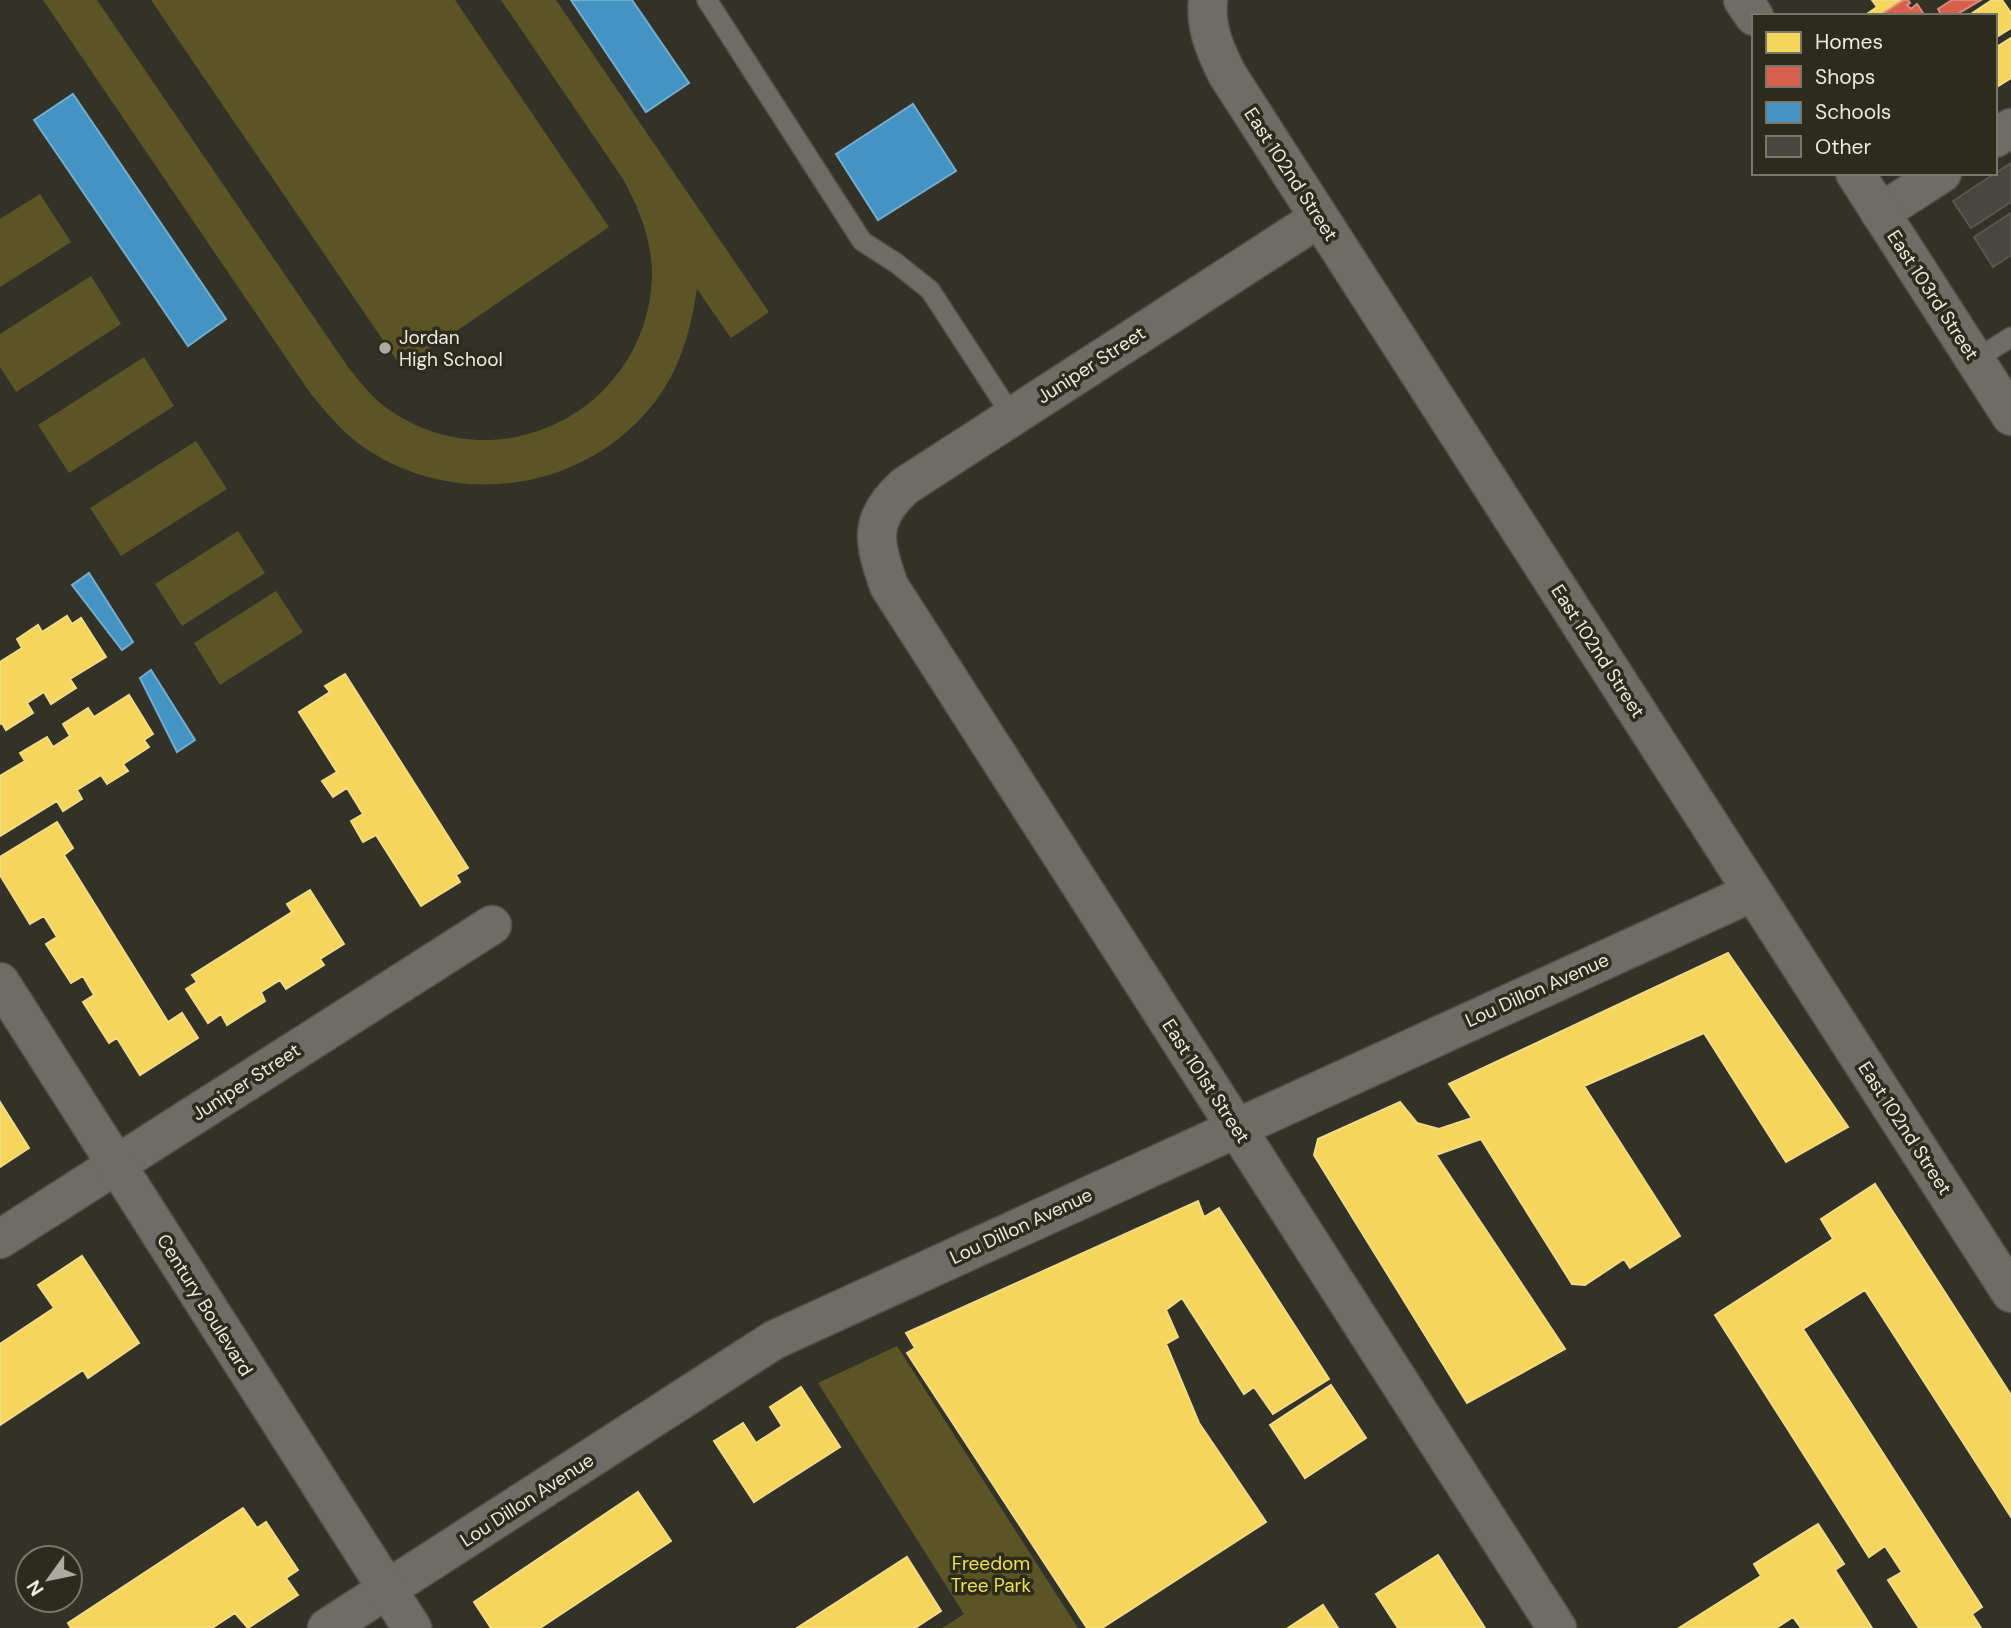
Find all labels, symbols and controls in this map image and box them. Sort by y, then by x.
legend [1752,14,1997,175]
text: Homes [1815,28,1883,56]
text: Shops [1815,63,1875,91]
text: Schools [1815,98,1891,126]
street label: East 102nd Street [1239,103,1343,245]
text: Other [1815,133,1871,161]
street label: East 103rd Street [1882,225,1984,365]
street label: Juniper Street [1032,321,1150,409]
place label: Jordan High School [399,325,503,372]
marker: Jordan High School [377,340,393,356]
street label: East 102nd Street [1546,580,1650,722]
street label: Lou Dillon Avenue [1461,947,1613,1033]
street label: East 101st Street [1157,1014,1255,1148]
street label: Juniper Street [187,1038,305,1126]
street label: East 102nd Street [1853,1057,1957,1199]
street label: Lou Dillon Avenue [946,1182,1096,1270]
street label: Century Boulevard [151,1229,259,1381]
street label: Lou Dillon Avenue [455,1447,599,1553]
north arrow [14,1544,84,1614]
park label: Freedom Tree Park [951,1551,1032,1598]
text: N [21,1575,49,1601]

